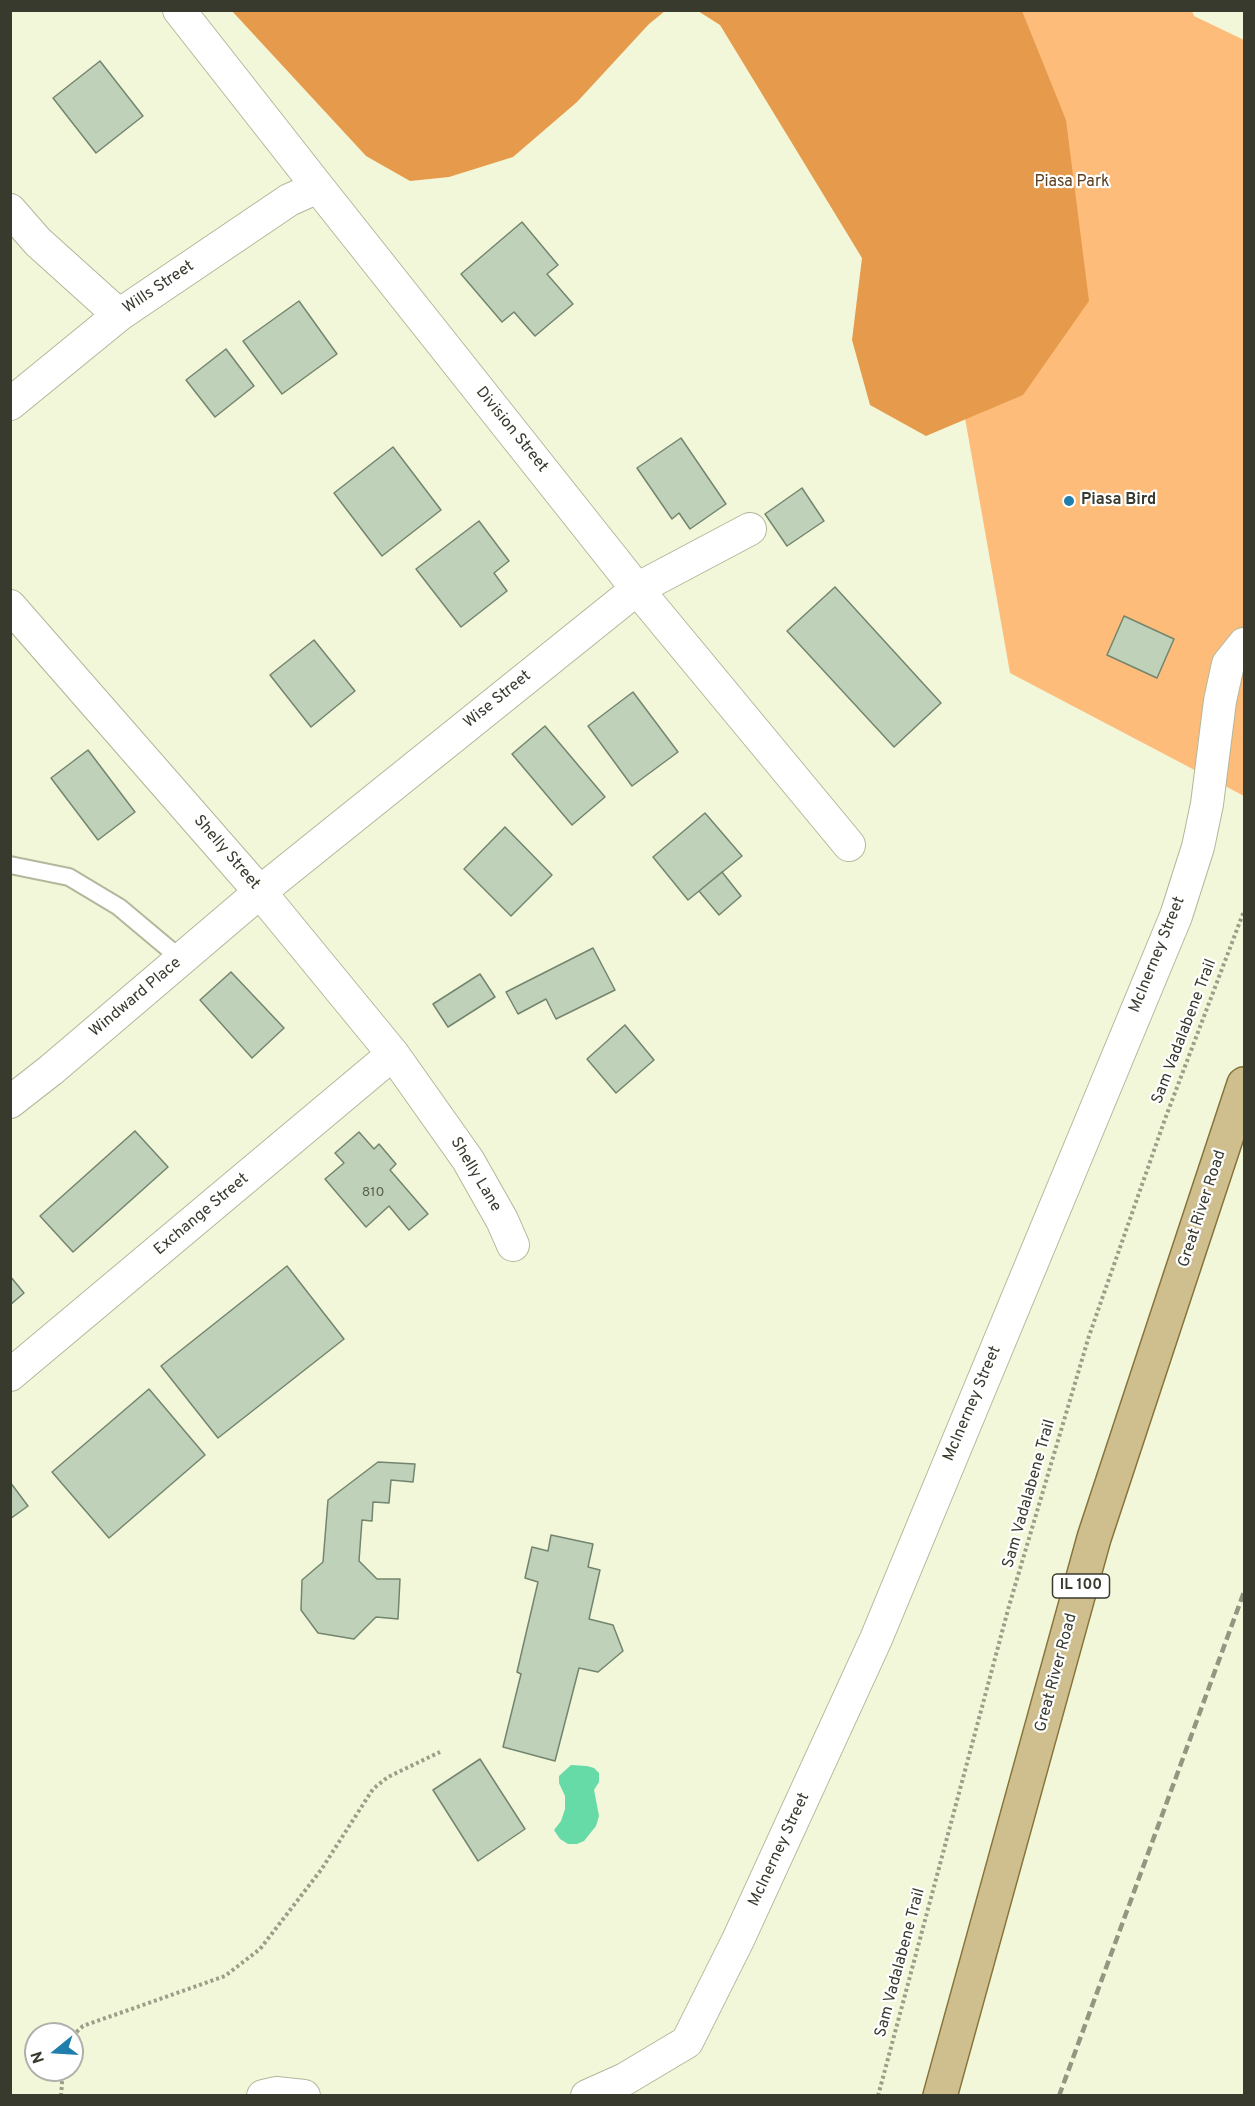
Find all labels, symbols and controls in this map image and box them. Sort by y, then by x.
park label: Piasa Park [1034,173,1110,193]
street label: Wills Street [120,257,198,319]
street label: Division Street [471,383,551,477]
place label: Piasa Bird [1081,491,1156,511]
marker: Piasa Bird [1062,494,1076,508]
street label: Wise Street [460,667,536,733]
street label: Shelly Street [189,812,263,894]
street label: McInerney Street [1126,894,1190,1016]
street label: Windward Place [86,954,186,1042]
street label: Sam Vadalabene Trail [1149,957,1221,1107]
street label: Shelly Lane [445,1134,505,1216]
street label: Great River Road [1175,1148,1231,1270]
street label: Exchange Street [151,1170,253,1260]
house number: 810 [362,1185,384,1201]
street label: McInerney Street [940,1343,1006,1465]
street label: Sam Vadalabene Trail [1000,1418,1060,1570]
road number: IL 100 [1052,1574,1110,1598]
street label: Great River Road [1032,1612,1082,1734]
street label: McInerney Street [745,1790,815,1910]
street label: Sam Vadalabene Trail [872,1886,930,2040]
north arrow [24,2022,84,2082]
text: N [27,2048,50,2066]

